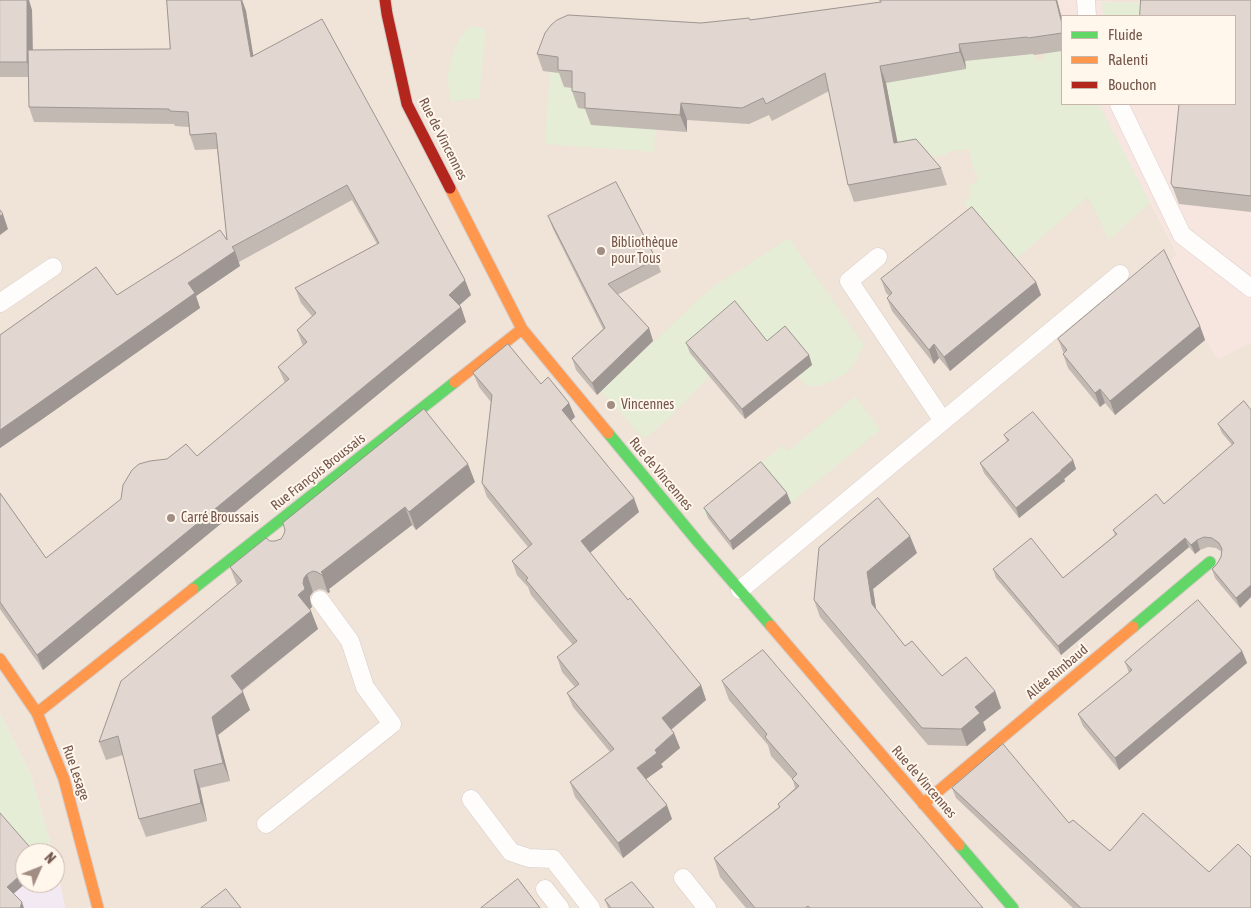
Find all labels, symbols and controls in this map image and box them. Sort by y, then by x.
legend [1061,15,1236,105]
text: Fluide [1108,26,1143,43]
text: Ralenti [1108,51,1148,68]
text: Bouchon [1108,76,1157,93]
street label: Rue de Vincennes [415,95,471,183]
place label: Bibliothèque pour Tous [611,235,678,268]
marker: Bibliothèque pour Tous [595,245,607,257]
place label: Vincennes [621,397,674,413]
marker: Vincennes [605,399,617,411]
street label: Rue François Broussais [267,430,369,514]
street label: Rue de Vincennes [626,434,696,514]
place label: Carré Broussais [181,510,259,526]
marker: Carré Broussais [165,512,177,524]
street label: Allée Rimbaud [1023,641,1091,703]
street label: Rue de Vincennes [888,742,960,822]
street label: Rue Lesage [59,743,93,803]
north arrow [15,843,65,893]
text: N [41,850,59,867]

